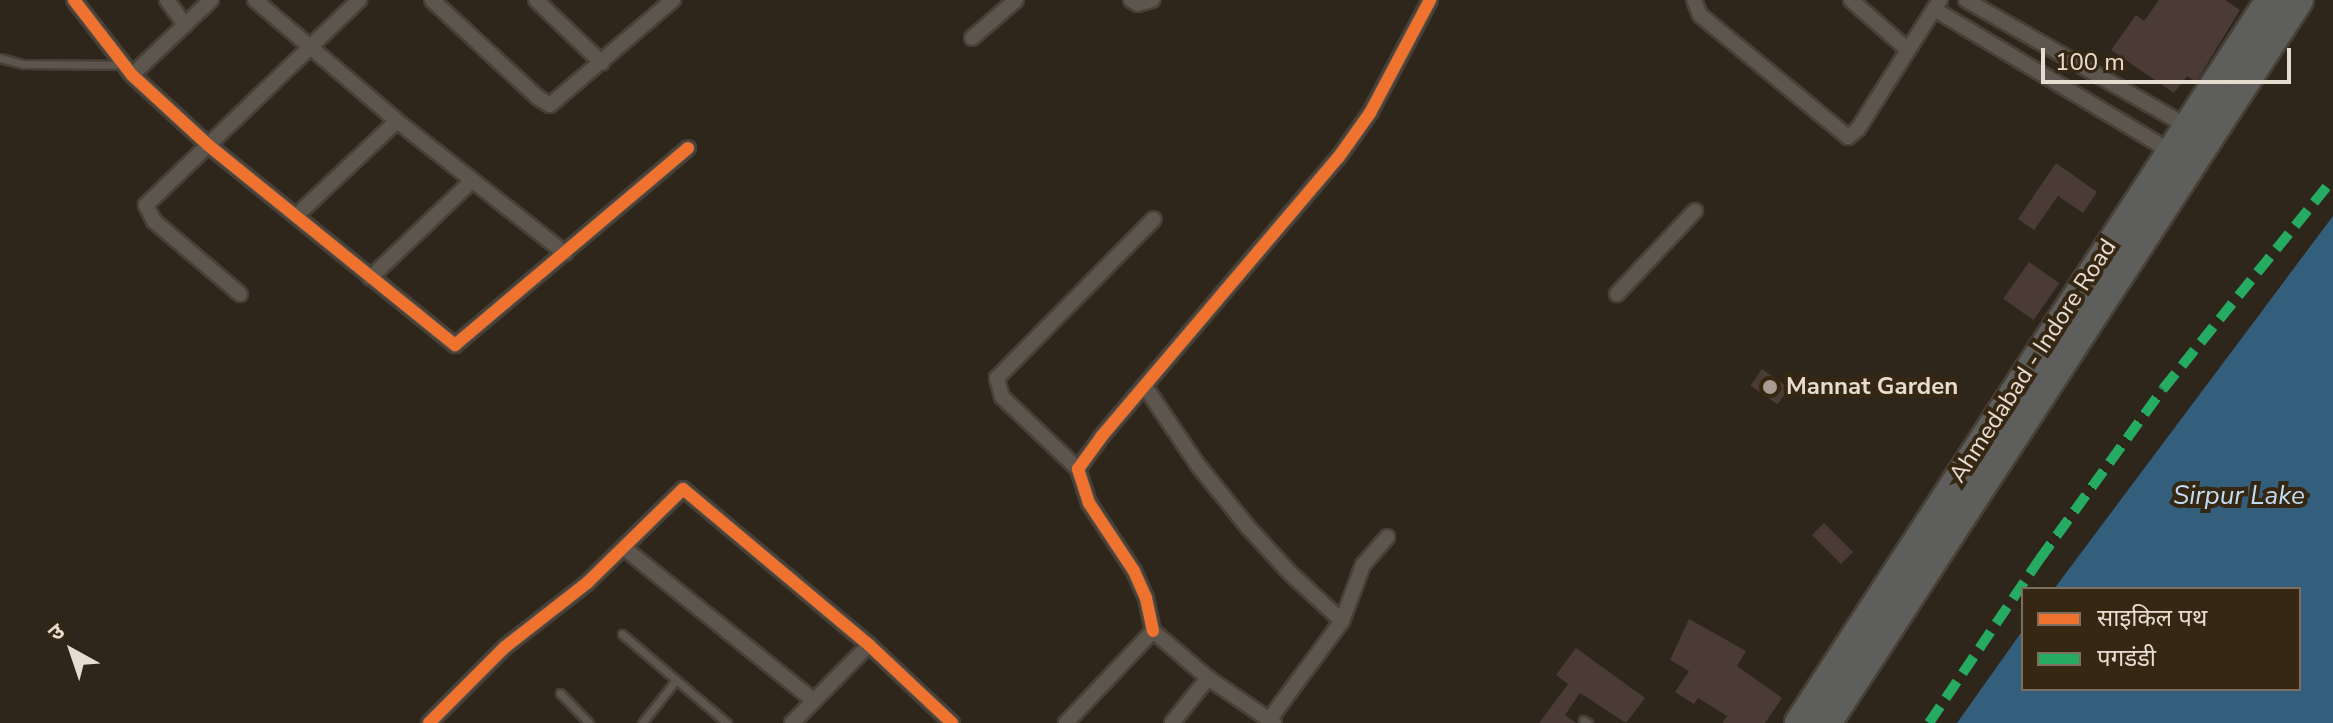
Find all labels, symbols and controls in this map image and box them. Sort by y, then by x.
scale bar [2045,32,2295,82]
text: 100 m [2055,46,2125,78]
street label: Ahmedabad - Indore Road [1943,234,2123,488]
place label: Mannat Garden [1786,373,1958,401]
marker: Mannat Garden [1761,378,1779,396]
water label: Sirpur Lake [2173,480,2305,512]
legend [2021,587,2301,691]
text: साइकिल पथ [2097,602,2207,634]
north arrow [32,611,112,691]
text: उ [42,617,71,648]
text: पगडंडी [2097,642,2156,674]

